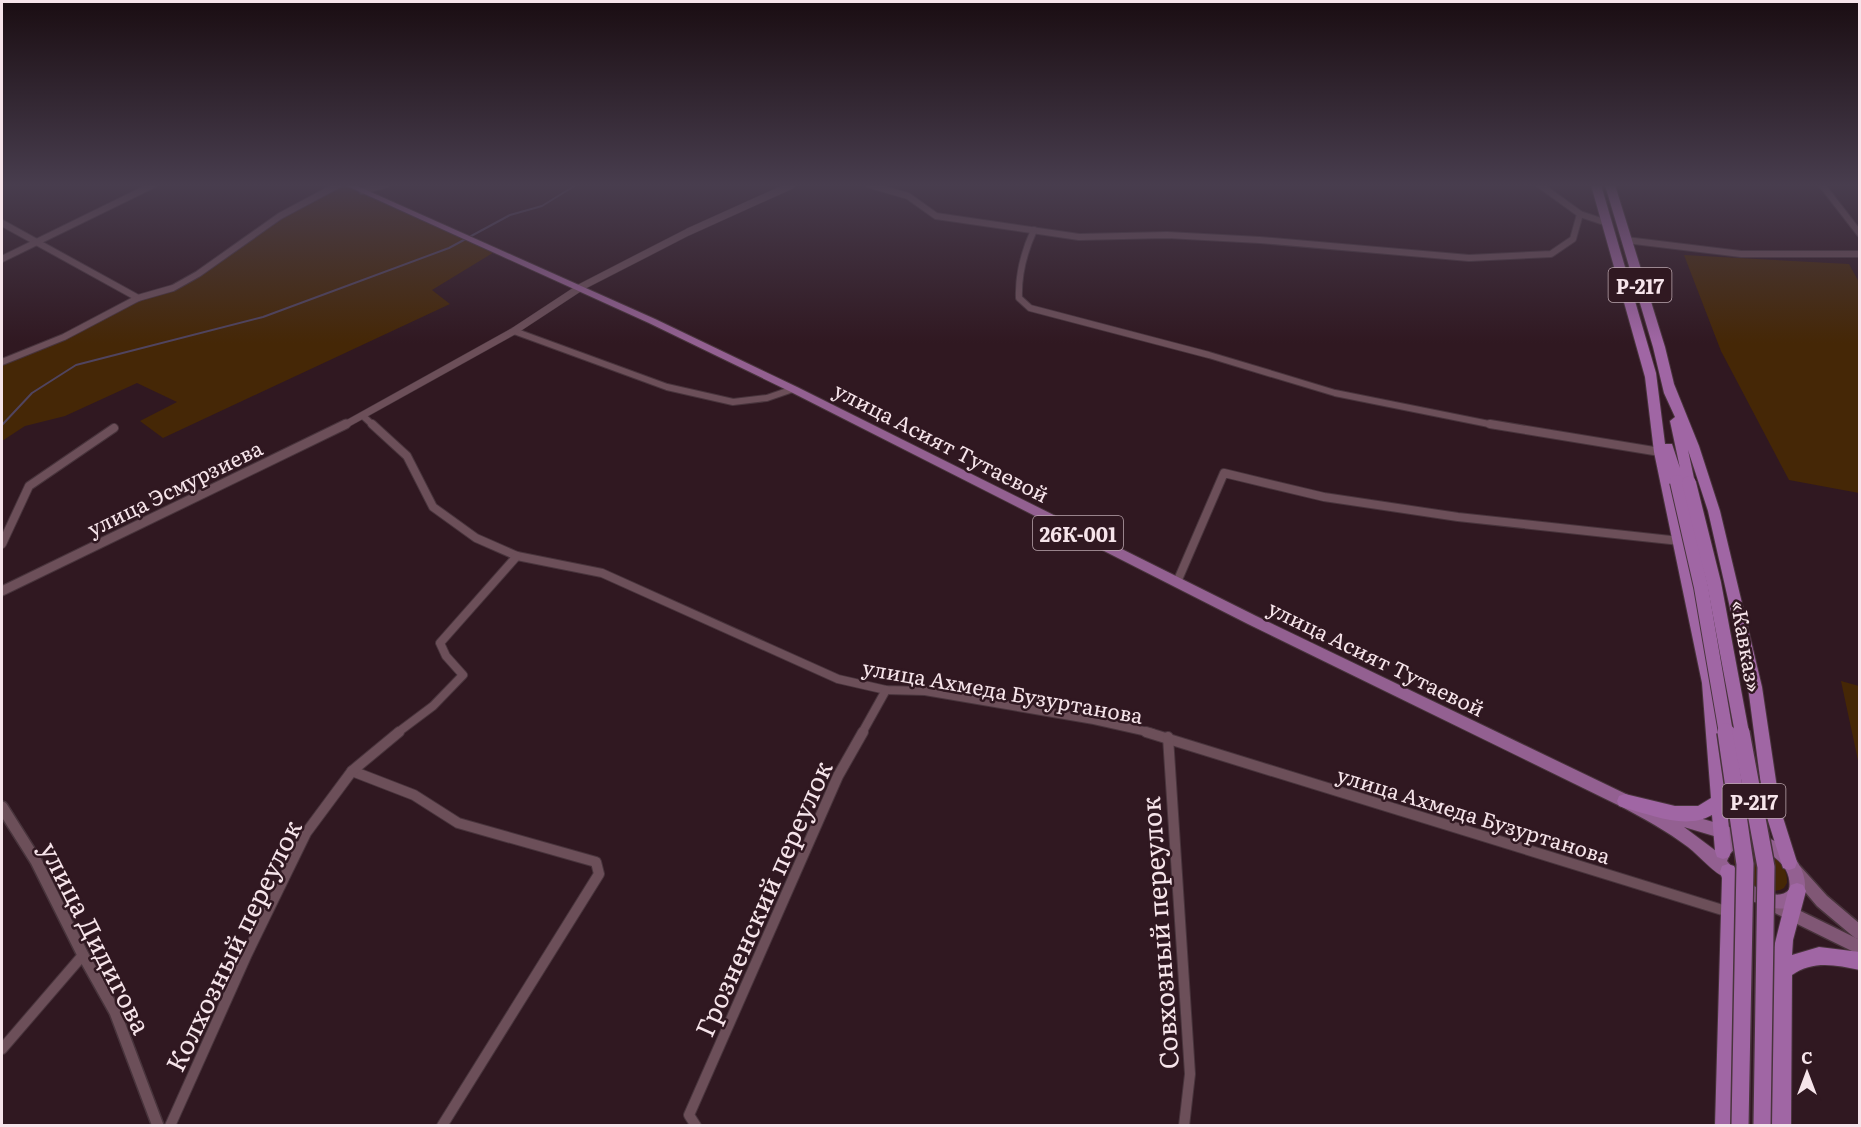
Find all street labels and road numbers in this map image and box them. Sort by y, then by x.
road number: Р-217 [1608,268,1672,302]
street label: улица Асият Тутаевой [829,373,1055,509]
street label: улица Эсмурзиева [81,431,268,543]
road number: 26К-001 [1033,516,1123,550]
street label: улица Асият Тутаевой [1263,591,1491,723]
street label: «Кавказ» [1725,597,1771,695]
street label: улица Ахмеда Бузуртанова [860,650,1146,730]
street label: Грозненский переулок [683,753,841,1042]
street label: улица Ахмеда Бузуртанова [1333,758,1615,871]
road number: Р-217 [1722,784,1786,818]
street label: Совхозный переулок [1129,795,1187,1071]
street label: Колхозный переулок [154,812,310,1077]
street label: улица Дидигова [32,834,162,1040]

